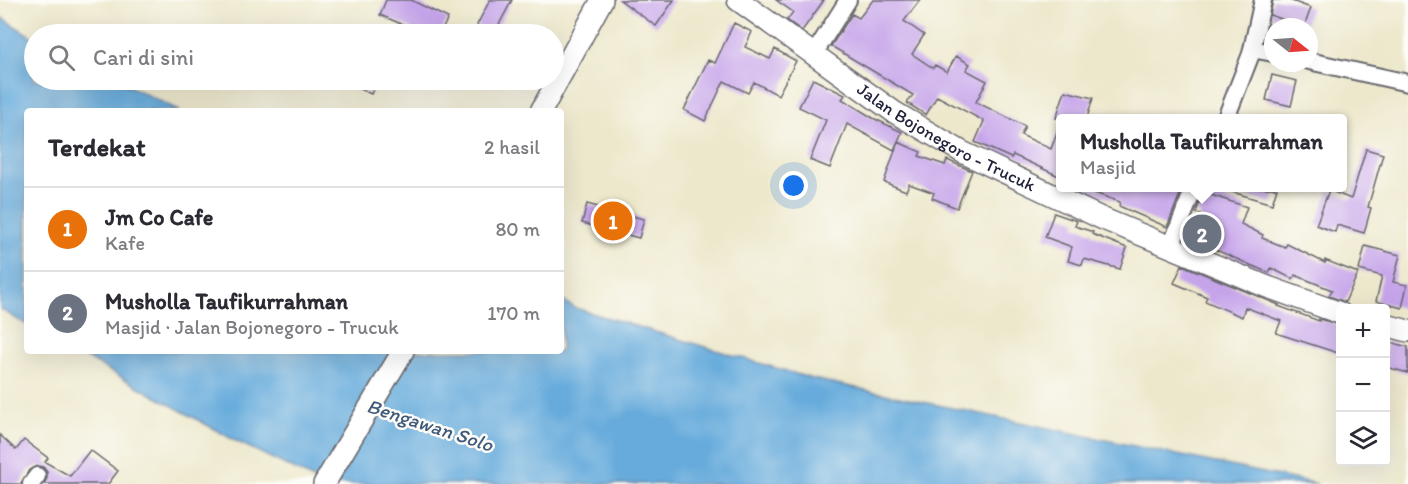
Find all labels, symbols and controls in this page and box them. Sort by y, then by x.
north arrow [1264,18,1318,72]
search box [24,24,564,90]
icon: search [45,41,78,74]
text: Cari di sini [93,44,194,71]
street label: Jalan Bojonegoro - Trucuk [853,78,1040,197]
popup [1056,114,1347,192]
text: Musholla Taufikurrahman [1080,128,1323,155]
text: Terdekat [48,131,146,163]
text: 2 hasil [484,135,540,159]
text: Masjid [1080,155,1136,179]
your location [779,171,808,200]
pin: 1 [594,198,632,244]
text: Jm Co Cafe [105,204,213,231]
pin: 2 [1182,212,1222,256]
text: 1 [63,217,72,241]
text: 80 m [495,217,540,241]
text: Kafe [105,231,145,255]
text: Musholla Taufikurrahman [105,288,348,315]
text: 2 [62,301,73,325]
text: 170 m [487,301,540,325]
map controls [1336,304,1390,466]
button: + [1336,304,1390,358]
text: Masjid · Jalan Bojonegoro - Trucuk [105,315,399,339]
button: − [1336,358,1390,412]
water label: Bengawan Solo [364,393,497,457]
button: layers [1336,412,1390,466]

